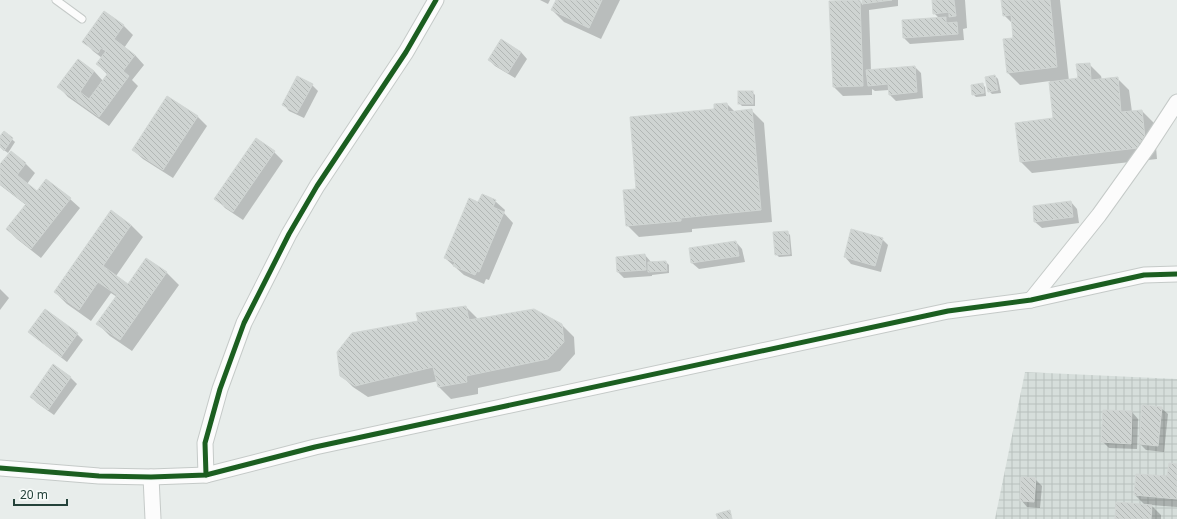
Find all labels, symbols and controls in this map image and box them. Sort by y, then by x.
scale bar [14,481,67,507]
text: 20 m [20,486,48,503]

